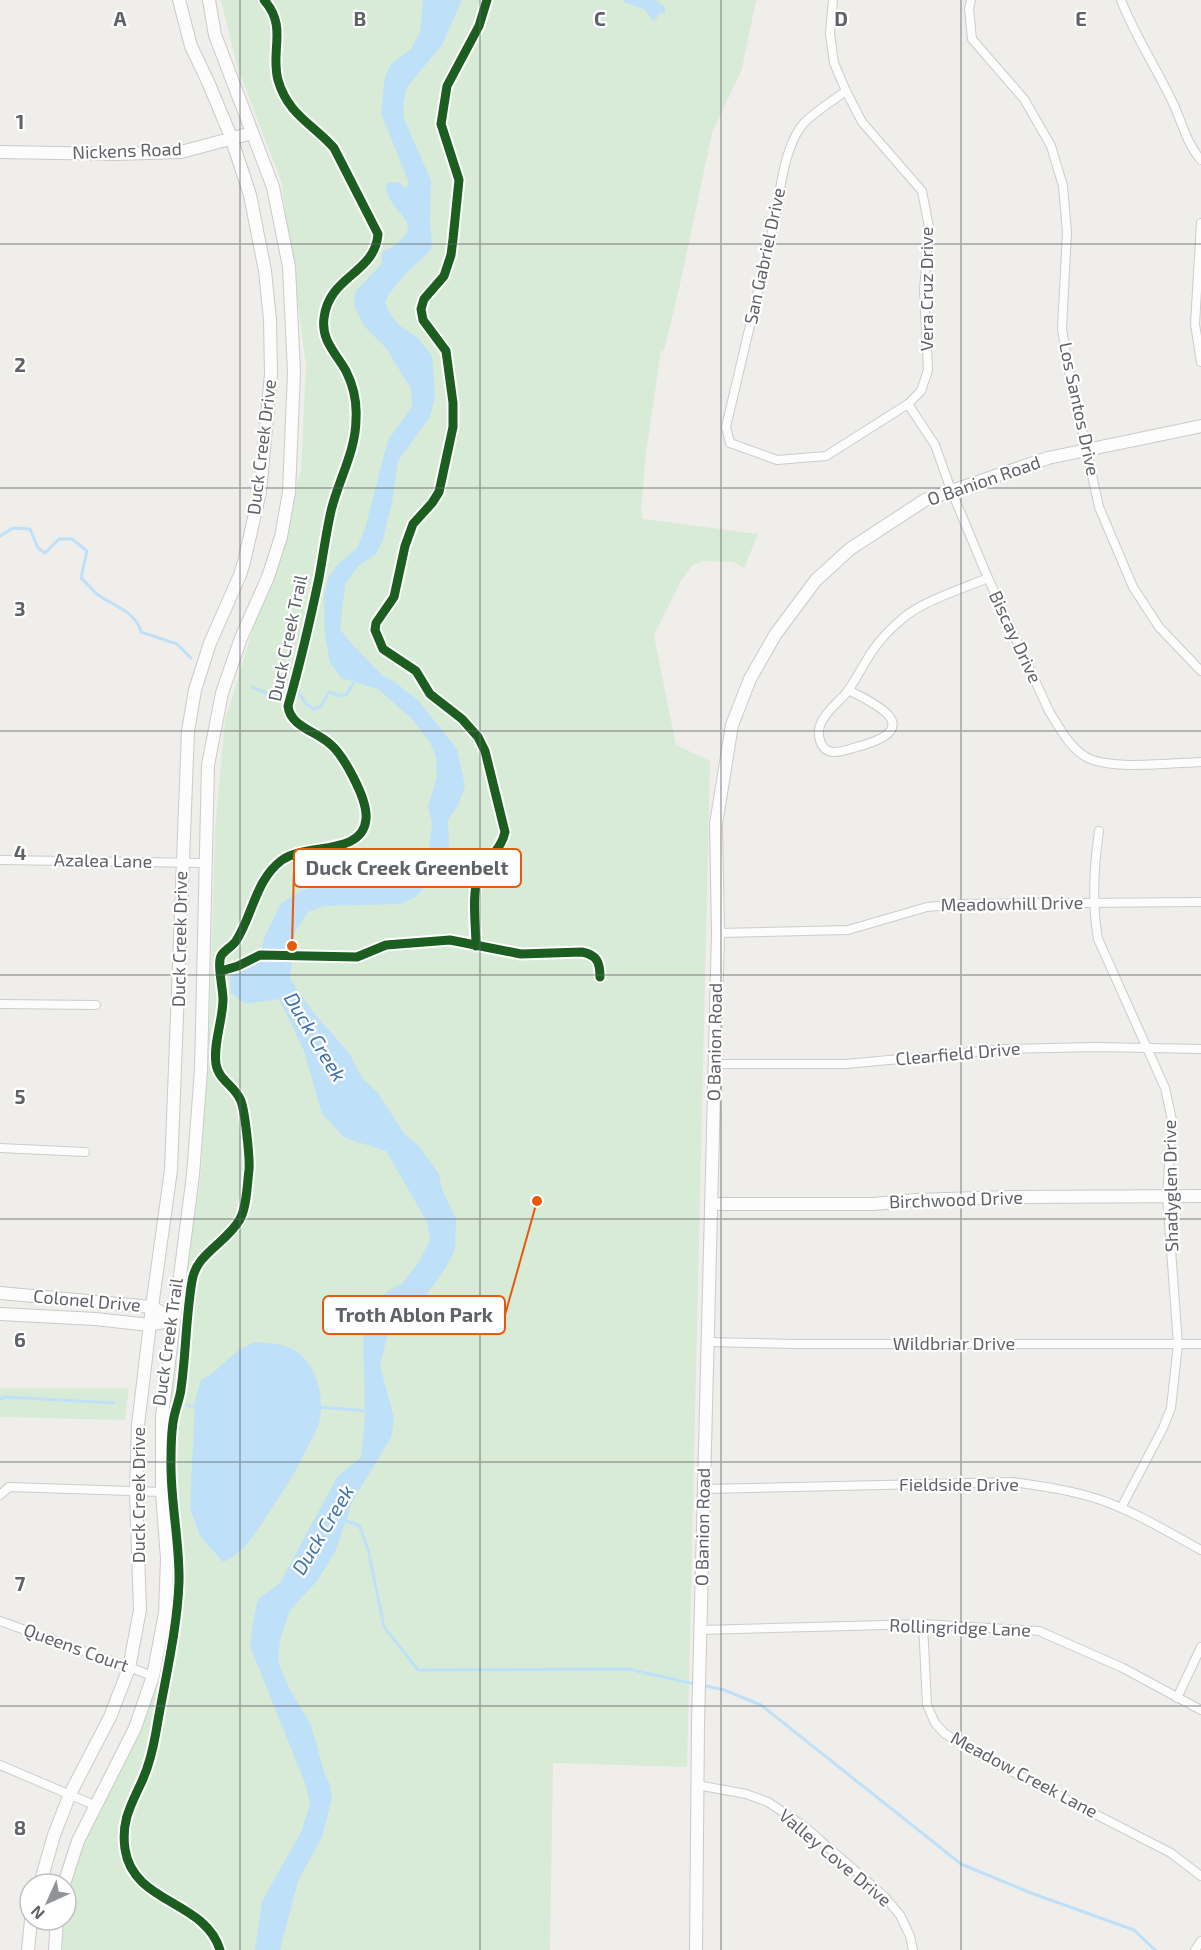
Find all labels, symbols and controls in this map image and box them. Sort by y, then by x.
text: A [113,6,127,30]
text: B [354,6,366,30]
text: C [594,6,606,30]
text: D [834,6,848,30]
text: E [1075,6,1087,30]
text: 1 [16,109,24,133]
street label: Nickens Road [72,137,182,163]
street label: San Gabriel Drive [739,186,789,326]
street label: Vera Cruz Drive [915,227,937,351]
street label: Los Santos Drive [1055,340,1105,478]
text: 2 [14,352,26,376]
street label: Duck Creek Drive [242,378,280,516]
street label: O Banion Road [924,450,1043,510]
street label: Duck Creek Trail [263,572,311,703]
street label: Biscay Drive [985,587,1047,686]
text: 3 [14,596,26,620]
text: 4 [14,840,27,864]
street label: Azalea Lane [54,848,152,872]
callout: Duck Creek Greenbelt [294,849,521,887]
text: Duck Creek Greenbelt [306,855,508,879]
street label: Duck Creek Drive [167,871,191,1007]
street label: Meadowhill Drive [941,891,1083,915]
street label: O Banion Road [702,983,726,1101]
water label: Duck Creek [280,987,352,1086]
street label: Clearfield Drive [895,1037,1021,1069]
text: 5 [14,1084,26,1108]
street label: Shadyglen Drive [1158,1120,1182,1252]
street label: Birchwood Drive [889,1186,1023,1212]
street label: Duck Creek Trail [147,1276,187,1407]
street label: Colonel Drive [32,1284,142,1316]
callout: Troth Ablon Park [323,1296,505,1334]
text: Troth Ablon Park [335,1302,494,1326]
text: 6 [14,1327,26,1351]
street label: Wildbriar Drive [893,1332,1015,1354]
street label: Duck Creek Drive [127,1427,149,1563]
street label: O Banion Road [690,1468,714,1586]
street label: Fieldside Drive [899,1473,1019,1495]
water label: Duck Creek [286,1480,358,1579]
text: 7 [15,1571,26,1595]
street label: Rollingridge Lane [889,1614,1031,1640]
street label: Queens Court [21,1618,132,1676]
street label: Meadow Creek Lane [947,1726,1102,1822]
street label: Valley Cove Drive [775,1804,896,1911]
text: 8 [14,1815,26,1839]
north arrow [18,1872,78,1932]
text: N [26,1902,48,1924]

